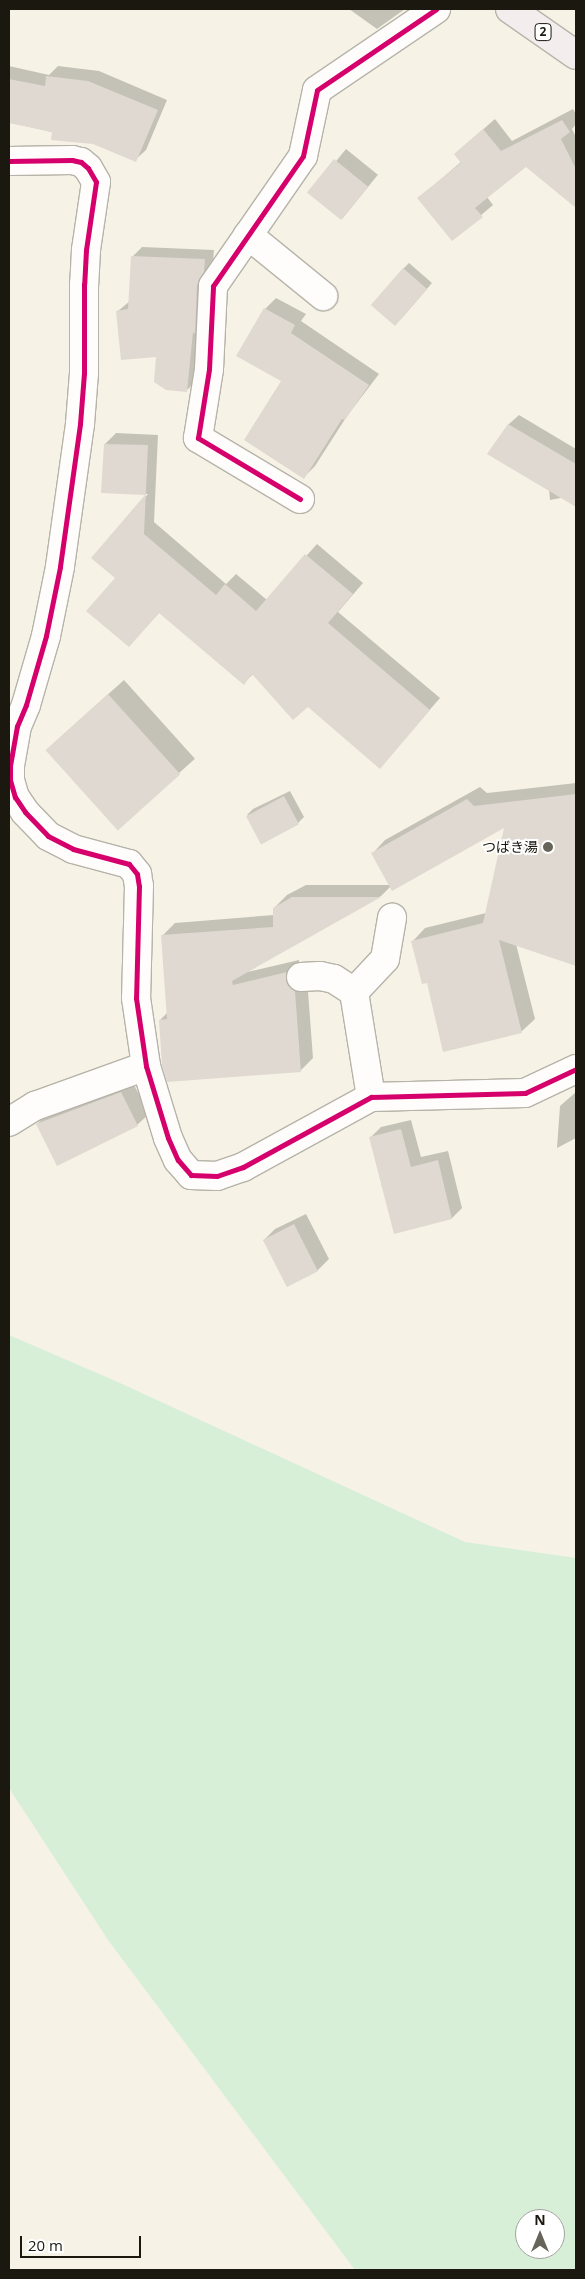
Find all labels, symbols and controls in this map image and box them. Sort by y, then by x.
road number: 2 [534,22,552,42]
place label: つばき湯 [482,839,538,855]
marker: つばき湯 [542,841,554,853]
north arrow [515,2209,565,2259]
text: N [534,2210,546,2229]
scale bar [22,2226,144,2258]
text: 20 m [28,2235,63,2255]

